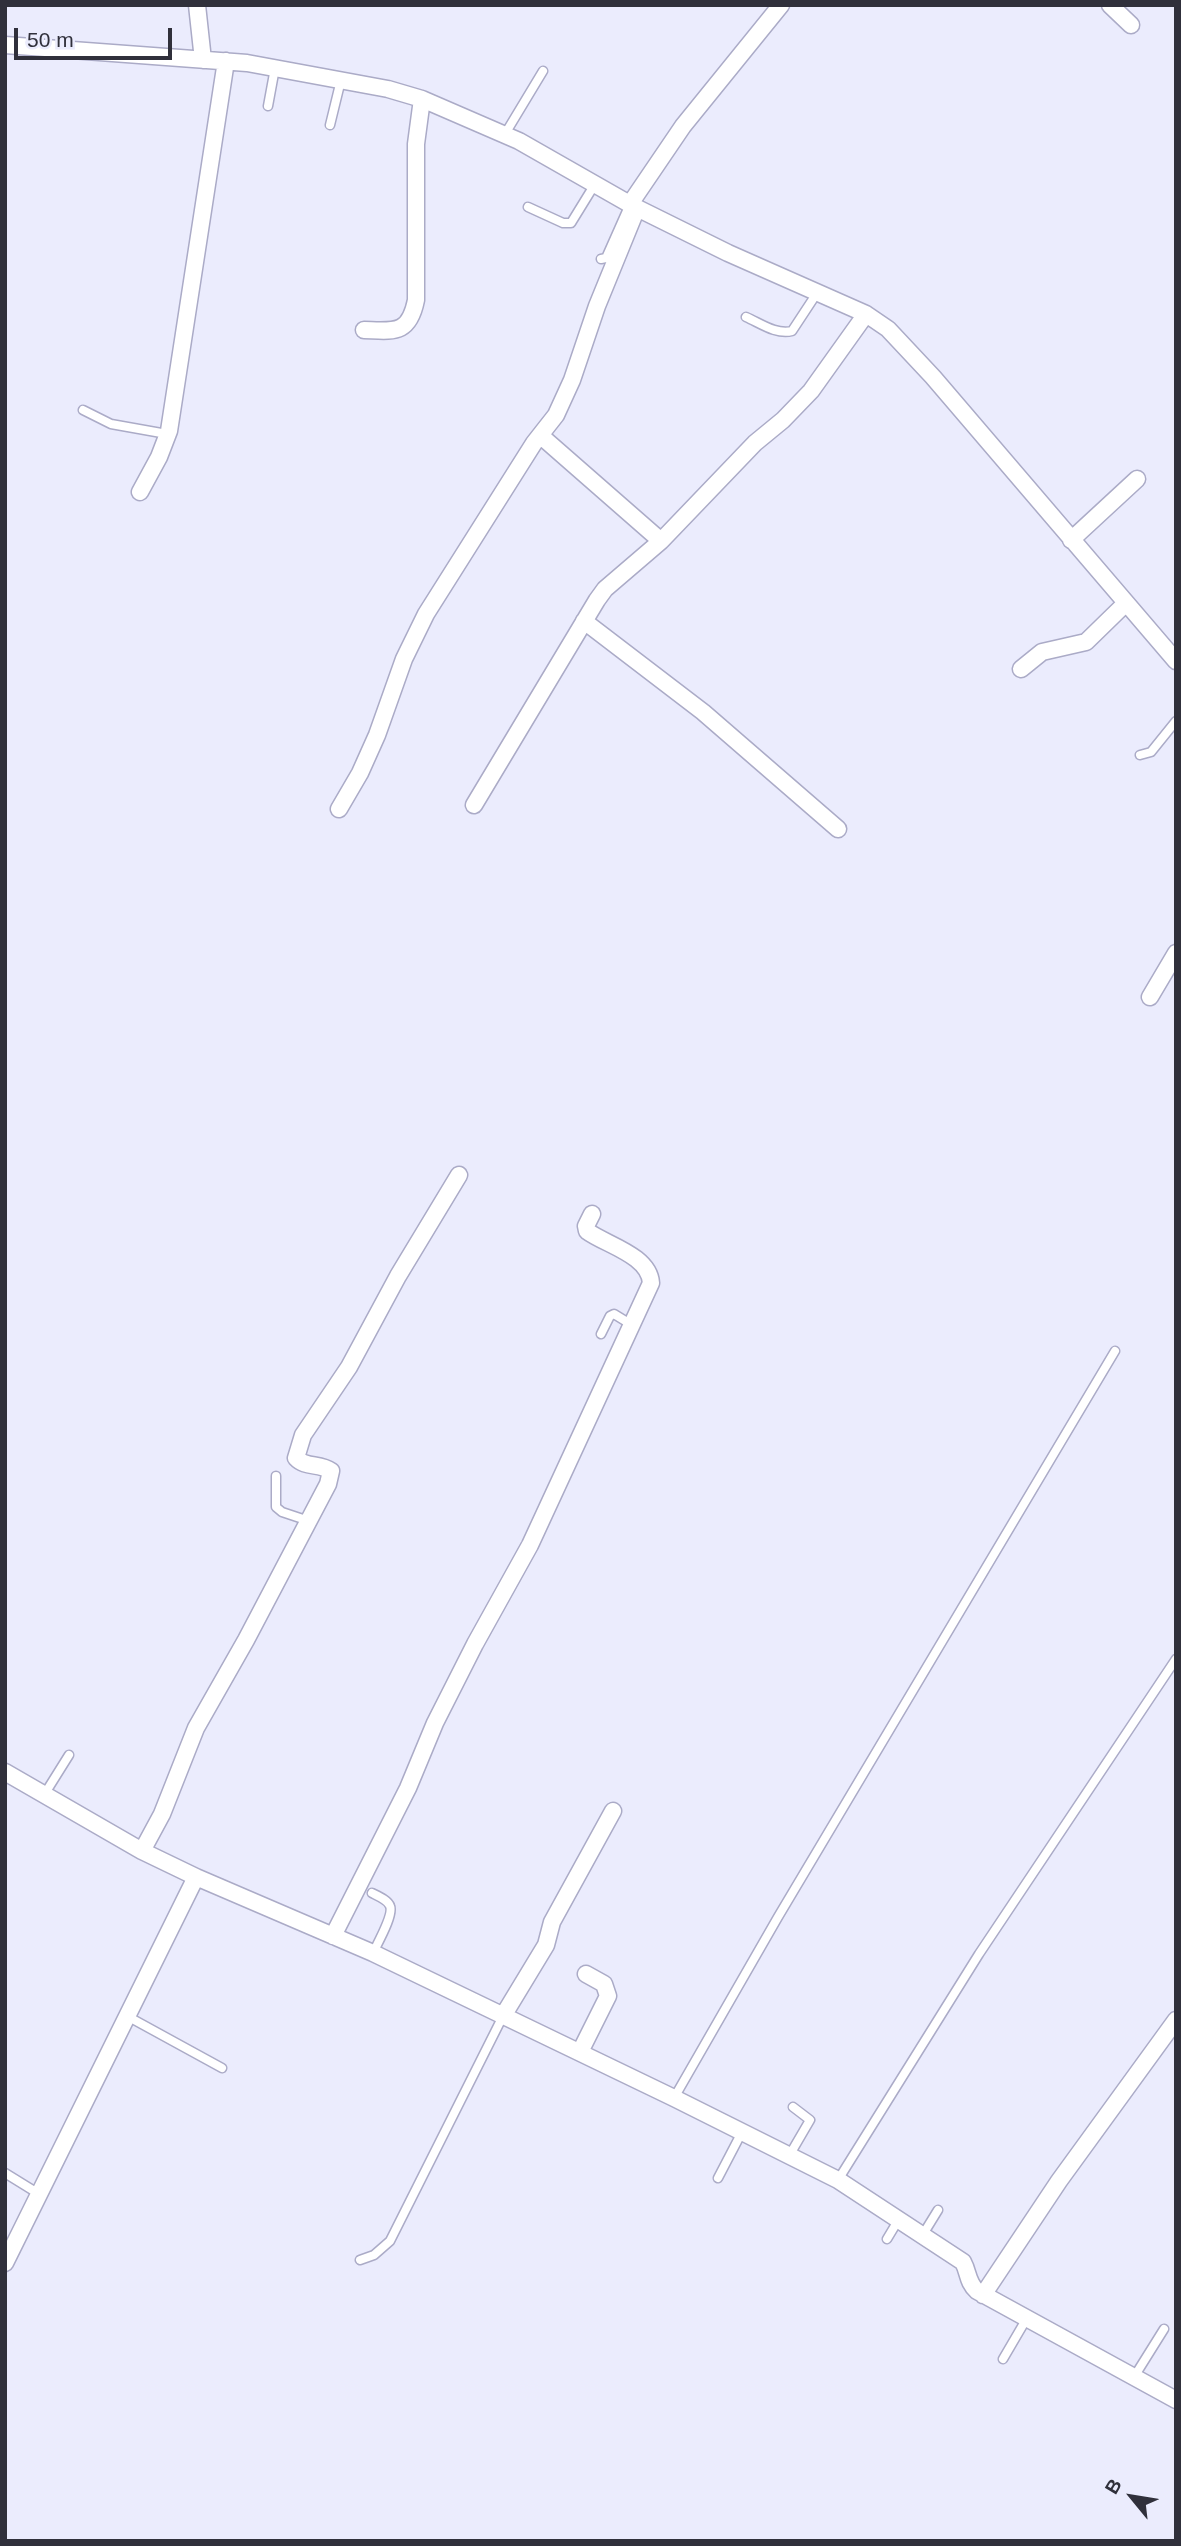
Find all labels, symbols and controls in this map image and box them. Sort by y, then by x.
scale bar [18,14,175,58]
text: 50 m [27,28,74,51]
north arrow [1097,2462,1167,2532]
text: B [1101,2475,1126,2497]

